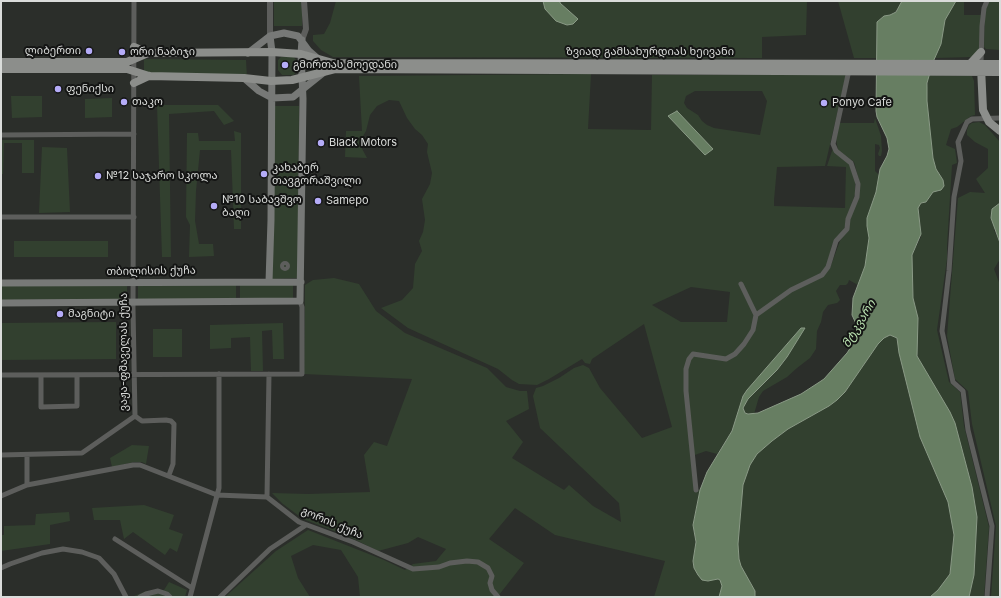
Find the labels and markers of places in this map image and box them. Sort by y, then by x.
place label: ლიბერთი [25,44,81,58]
place label: ორი ნაბიჯი [130,45,195,59]
marker: ლიბერთი [84,46,94,56]
marker: ორი ნაბიჯი [117,47,127,57]
place label: გმირთას მოედანი [293,58,397,72]
marker: გმირთას მოედანი [280,60,290,70]
place label: ფენიქსი [66,82,114,96]
marker: ფენიქსი [53,84,63,94]
place label: თაკო [132,95,163,109]
place label: Ponyo Cafe [832,96,892,110]
marker: თაკო [119,97,129,107]
marker: Ponyo Cafe [819,98,829,108]
place label: Black Motors [329,136,397,150]
marker: Black Motors [316,138,326,148]
place label: კახაბერ თავგორაშვილი [272,161,361,187]
place label: №12 საჯარო სკოლა [106,169,217,183]
marker: კახაბერ თავგორაშვილი [259,169,269,179]
marker: №12 საჯარო სკოლა [93,171,103,181]
place label: №10 საბავშვო ბაღი [222,193,302,219]
place label: Samepo [326,194,369,208]
marker: Samepo [313,196,323,206]
marker: №10 საბავშვო ბაღი [209,201,219,211]
place label: მაგნიტი [68,307,115,321]
marker: მაგნიტი [55,309,65,319]

